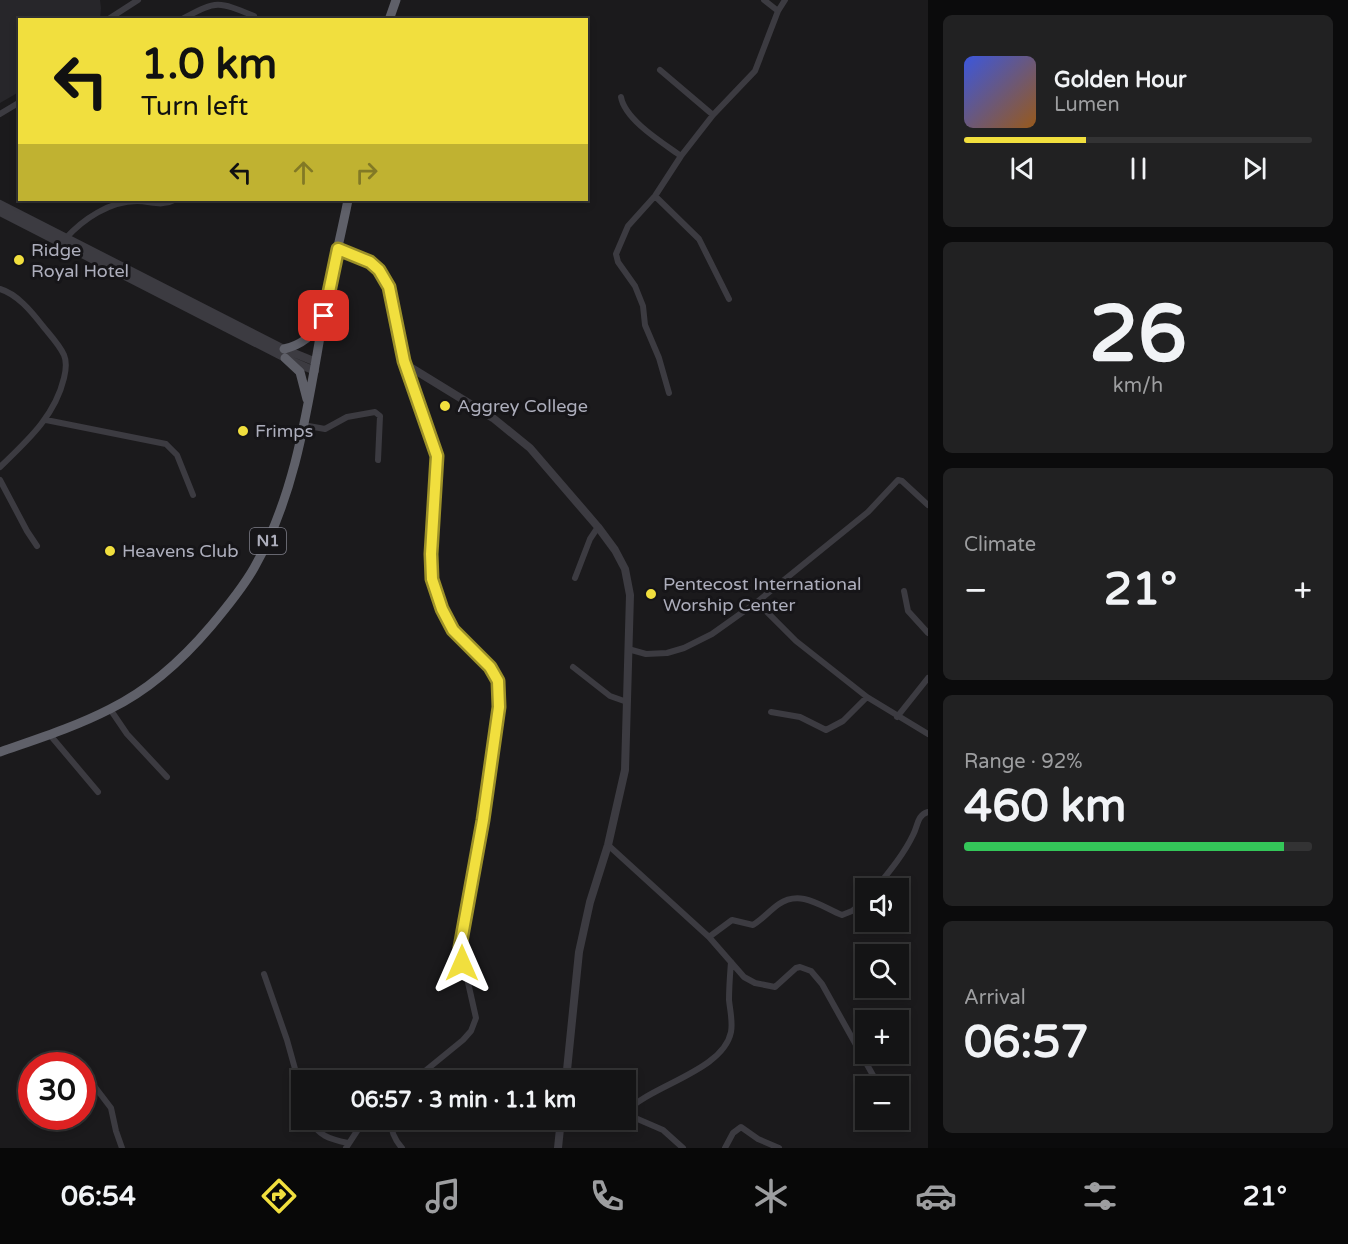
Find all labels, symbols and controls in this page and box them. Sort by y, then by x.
text: 1.0 km [141,39,277,90]
icon: left [42,42,120,120]
text: Golden Hour [1054,67,1186,93]
text: Turn left [141,90,248,123]
text: Lumen [1054,93,1120,117]
icon: previous [1006,152,1039,185]
icon: pause [1122,152,1155,185]
icon: next [1238,152,1271,185]
icon: left [224,156,257,189]
icon: ahead [287,156,320,189]
icon: right [350,156,383,189]
place label: Ridge Royal Hotel [31,239,129,282]
marker: Ridge Royal Hotel [12,253,26,267]
text: 26 [1089,288,1187,382]
pin [298,290,349,341]
icon: arrive [307,299,340,332]
text: km/h [1113,374,1163,398]
place label: Aggrey College [457,395,588,417]
marker: Aggrey College [438,399,452,413]
place label: Frimps [255,420,313,442]
marker: Frimps [236,424,250,438]
road number: N1 [250,528,286,554]
text: Climate [964,533,1036,557]
place label: Heavens Club [122,540,239,562]
marker: Heavens Club [103,544,117,558]
text: 21° [1104,563,1177,617]
text: − [964,571,988,610]
text: + [1293,571,1312,610]
place label: Pentecost International Worship Center [663,573,862,616]
marker: Pentecost International Worship Center [644,587,658,601]
text: Range · 92% [964,750,1083,774]
text: 460 km [964,780,1126,834]
map controls [855,878,909,1130]
button: sound [855,878,909,932]
position arrow [430,931,494,995]
button: search [855,944,909,998]
text: Arrival [964,986,1026,1010]
button: + [855,1010,909,1064]
text: 06:57 [964,1016,1089,1070]
speed limit sign: 30 [18,1052,96,1130]
button: − [855,1076,909,1130]
text: 06:57 · 3 min · 1.1 km [351,1087,576,1113]
icon: directions [258,1175,300,1217]
icon: music [422,1175,464,1217]
icon: phone [586,1175,628,1217]
icon: climate [750,1175,792,1217]
icon: car [915,1175,957,1217]
icon: filters [1079,1175,1121,1217]
text: 06:54 [61,1180,136,1213]
text: 21° [1243,1180,1287,1213]

